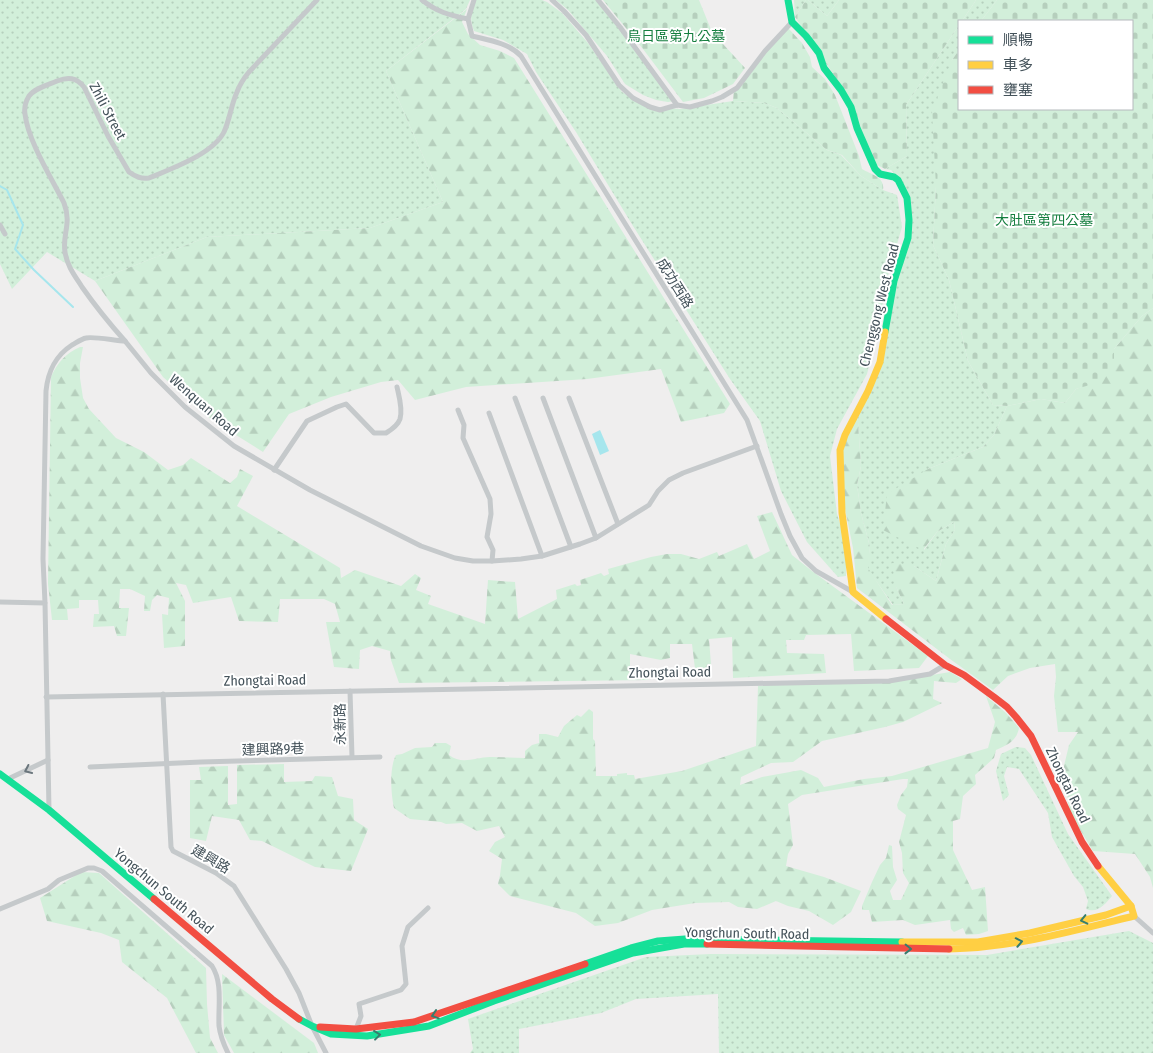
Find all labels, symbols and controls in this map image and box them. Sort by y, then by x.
legend [958,20,1133,110]
park label: 烏日區第九公墓 [627,28,725,45]
text: 順暢 [1003,31,1033,49]
text: 車多 [1003,56,1033,74]
street label: Zhili Street [85,80,130,143]
text: 壅塞 [1003,81,1033,99]
park label: 大肚區第四公墓 [995,212,1093,229]
street label: Chenggong West Road [856,242,903,368]
street label: 成功西路 [653,255,697,312]
street label: Wenquan Road [166,371,242,440]
street label: Zhongtai Road [629,663,711,682]
street label: Zhongtai Road [224,671,306,690]
street label: 永新路 [332,703,349,745]
street label: 建興路9巷 [241,740,305,759]
street label: Zhongtai Road [1042,744,1093,826]
one-way arrow [24,763,33,774]
street label: 建興路 [188,842,233,877]
street label: Yongchun South Road [111,845,217,938]
one-way arrow [1080,914,1089,925]
street label: Yongchun South Road [685,924,809,943]
one-way arrow [1014,938,1023,948]
one-way arrow [904,944,912,954]
one-way arrow [432,1009,440,1019]
one-way arrow [373,1030,381,1040]

